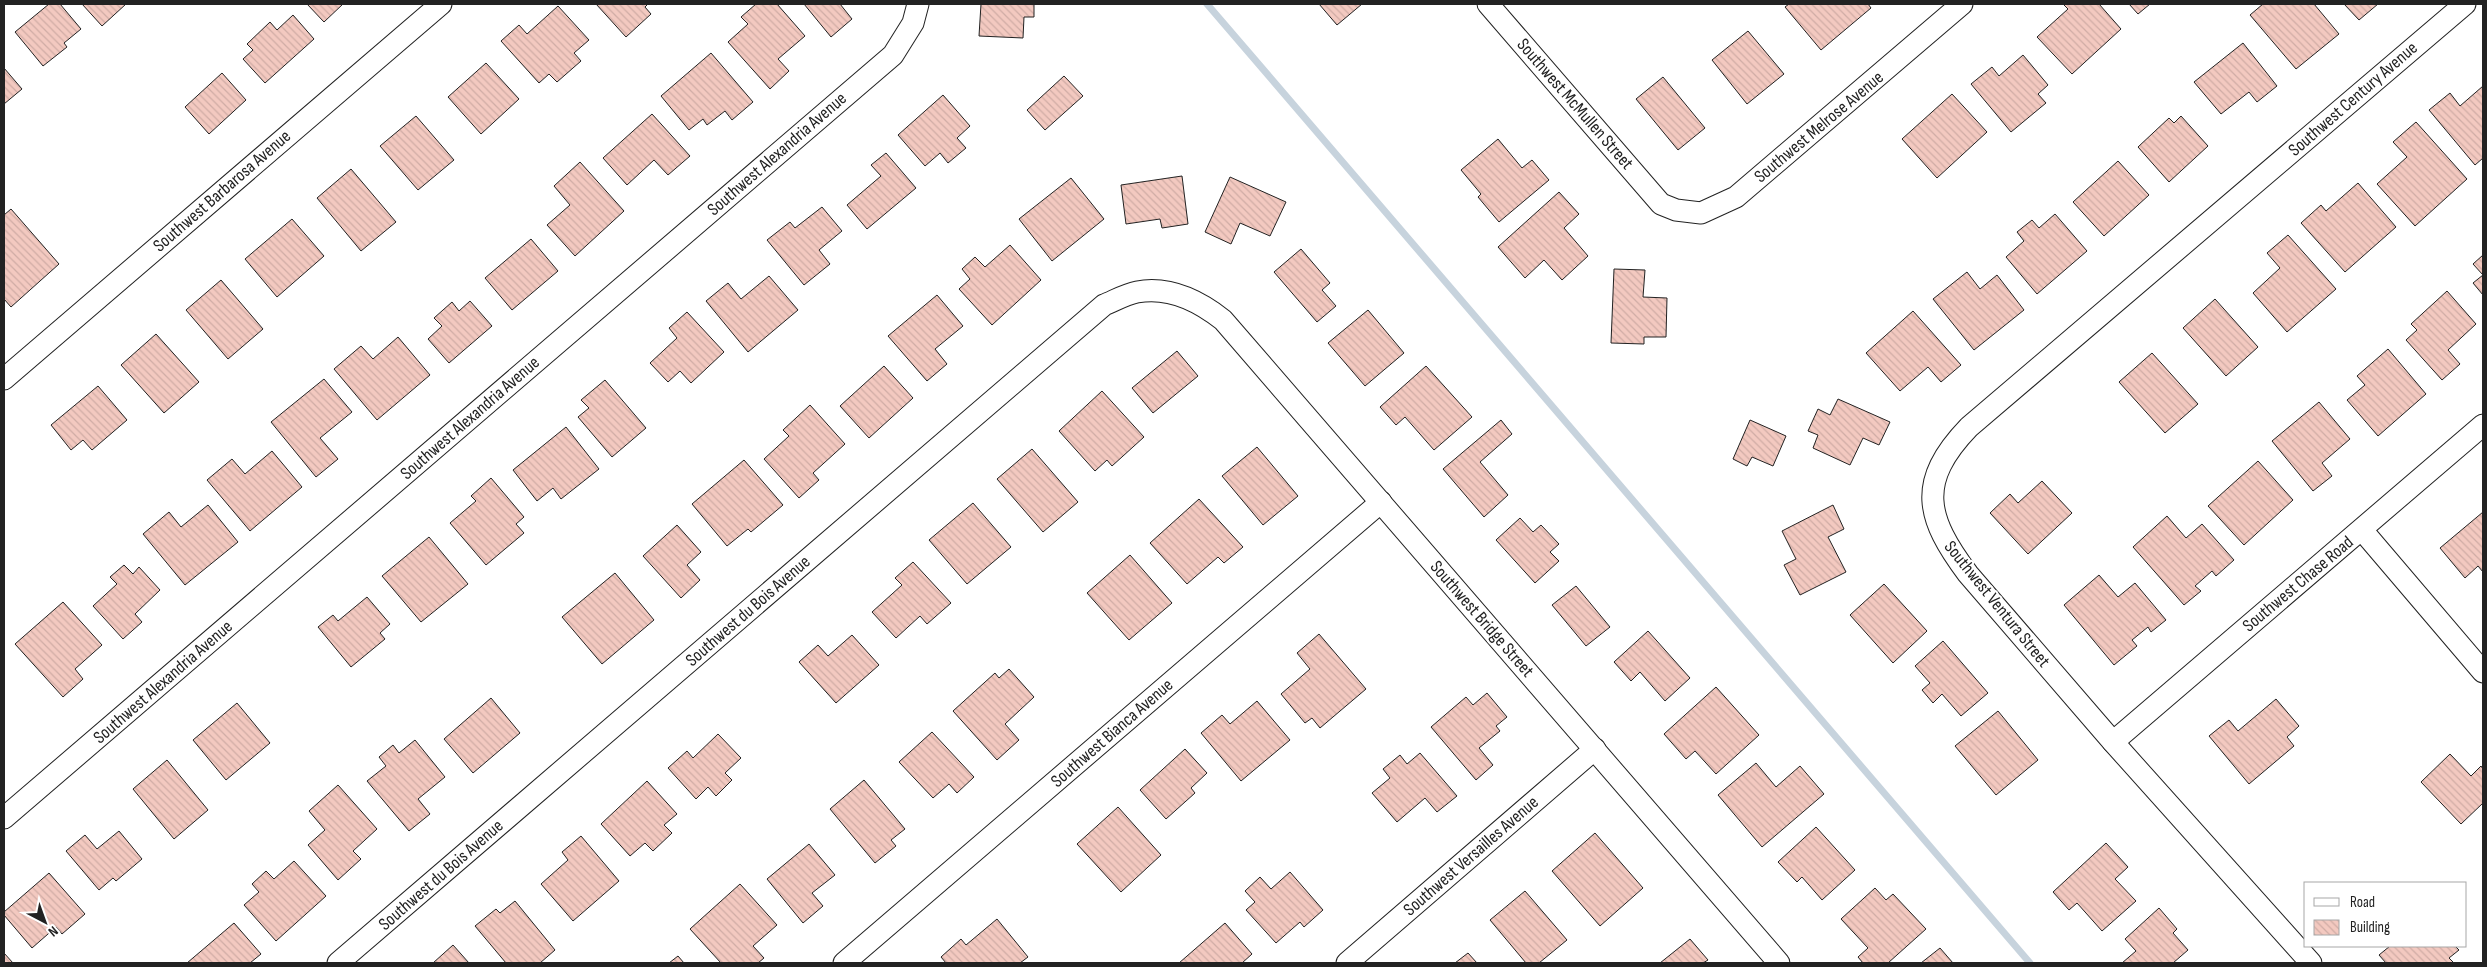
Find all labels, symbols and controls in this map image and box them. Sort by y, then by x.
street label: Southwest McMullen Street [1512,34,1638,174]
street label: Southwest Century Avenue [2284,37,2422,161]
street label: Southwest Melrose Avenue [1750,67,1888,187]
street label: Southwest Alexandria Avenue [703,88,851,220]
street label: Southwest Barbarosa Avenue [149,126,295,256]
street label: Southwest Alexandria Avenue [396,352,544,484]
street label: Southwest Chase Road [2238,532,2358,636]
street label: Southwest Ventura Street [1940,537,2055,672]
street label: Southwest du Bois Avenue [681,551,815,671]
street label: Southwest Bridge Street [1426,557,1539,682]
street label: Southwest Alexandria Avenue [89,616,237,748]
street label: Southwest Bianca Avenue [1047,674,1177,792]
street label: Southwest Versailles Avenue [1399,792,1543,920]
street label: Southwest du Bois Avenue [374,815,508,935]
legend [2304,882,2467,947]
text: Road [2350,893,2375,912]
north arrow [20,897,70,947]
text: Building [2350,918,2390,937]
text: N [45,923,62,940]

